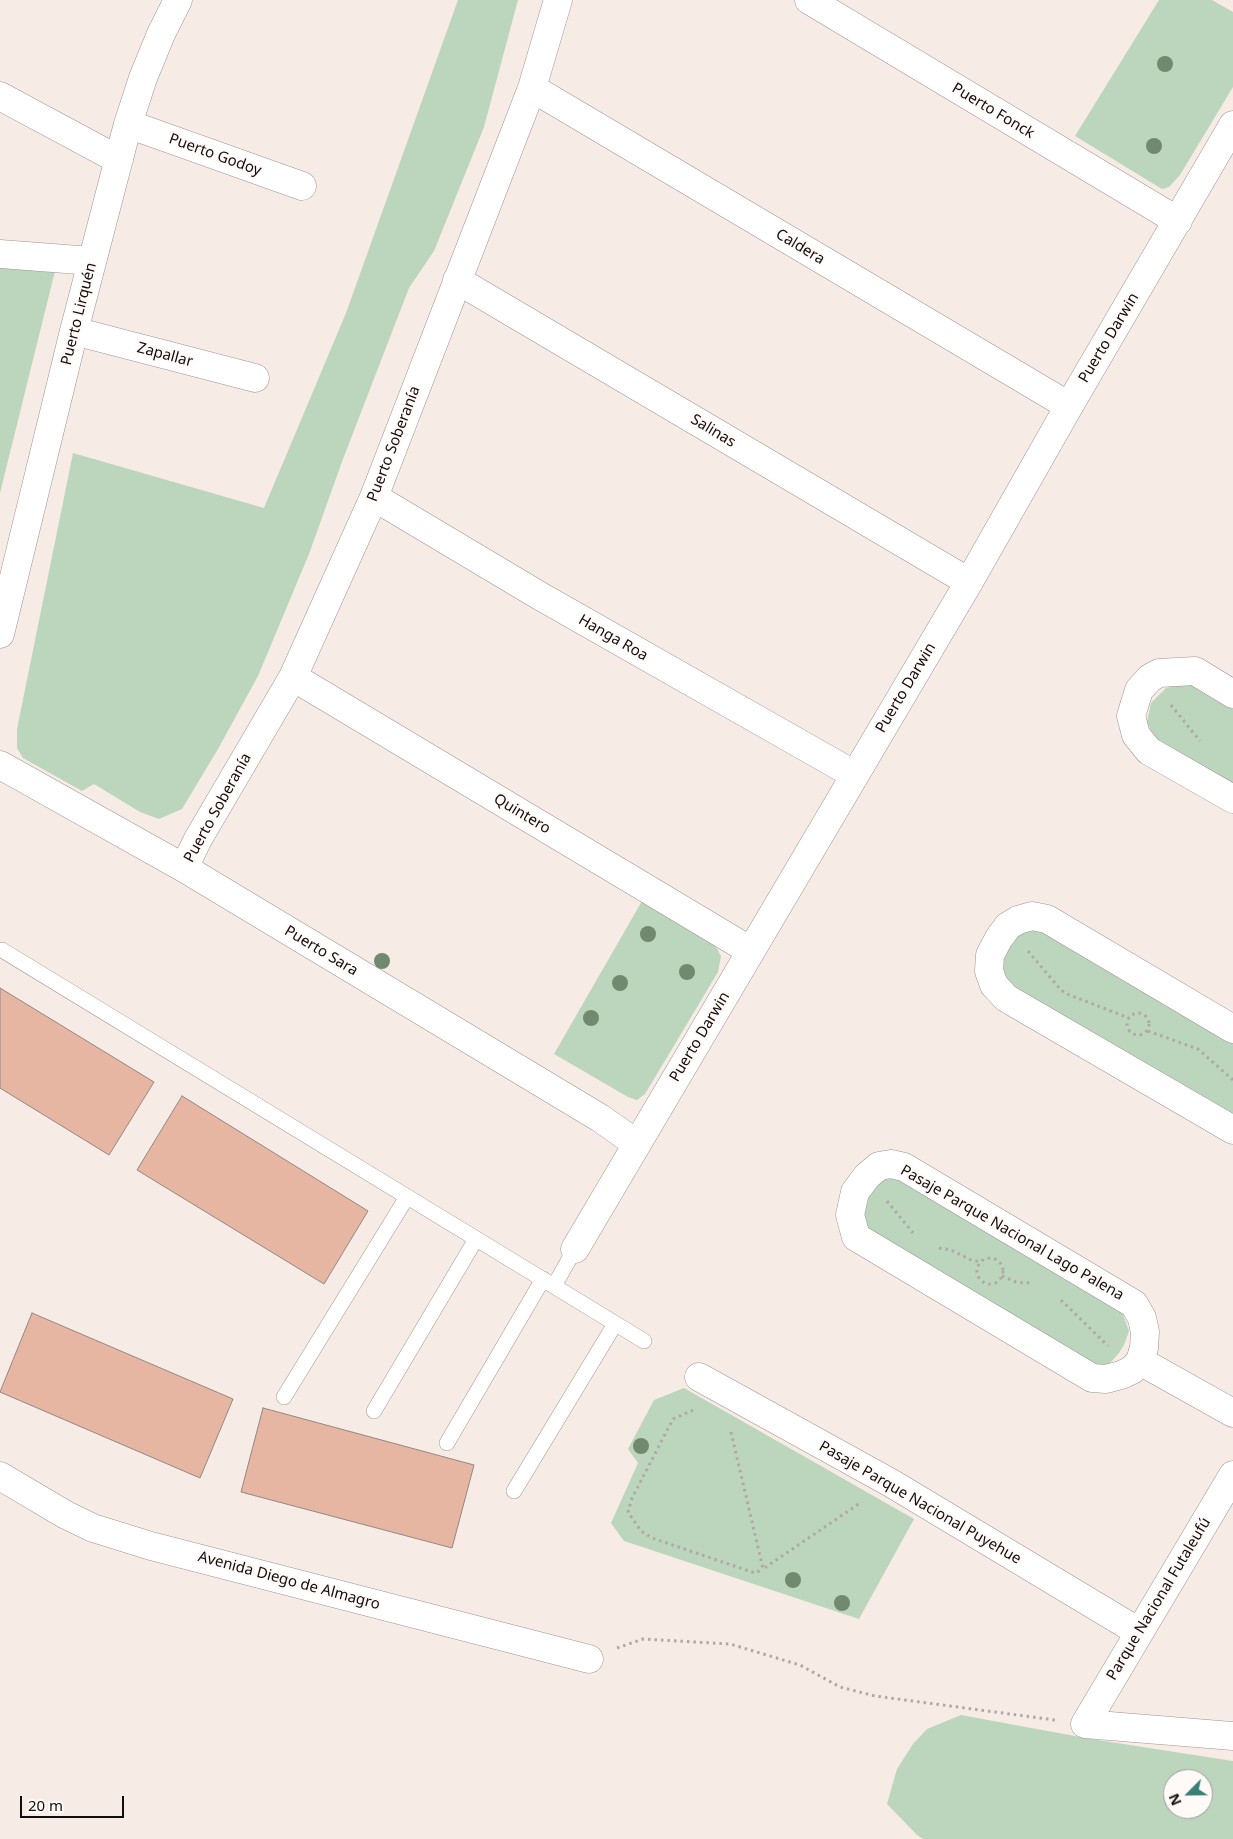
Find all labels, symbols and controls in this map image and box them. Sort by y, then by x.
street label: Puerto Fonck [949,79,1037,143]
street label: Puerto Godoy [166,130,264,180]
street label: Caldera [772,225,828,269]
street label: Puerto Lirquén [58,261,100,367]
street label: Puerto Darwin [1075,290,1143,386]
street label: Zapallar [135,339,195,371]
street label: Puerto Soberanía [364,384,424,504]
street label: Salinas [687,411,739,451]
street label: Hanga Roa [575,611,651,665]
street label: Puerto Darwin [872,640,940,736]
street label: Puerto Soberanía [180,750,256,866]
street label: Quintero [490,790,554,838]
street label: Puerto Sara [281,922,361,980]
street label: Puerto Darwin [666,989,734,1085]
street label: Pasaje Parque Nacional Lago Palena [897,1161,1127,1305]
street label: Pasaje Parque Nacional Puyehue [816,1438,1024,1568]
street label: Parque Nacional Futaleufú [1103,1514,1215,1684]
street label: Avenida Diego de Almagro [196,1548,382,1614]
north arrow [1163,1769,1213,1819]
scale bar [22,1786,126,1818]
text: N [1164,1791,1186,1809]
text: 20 m [28,1795,63,1815]

